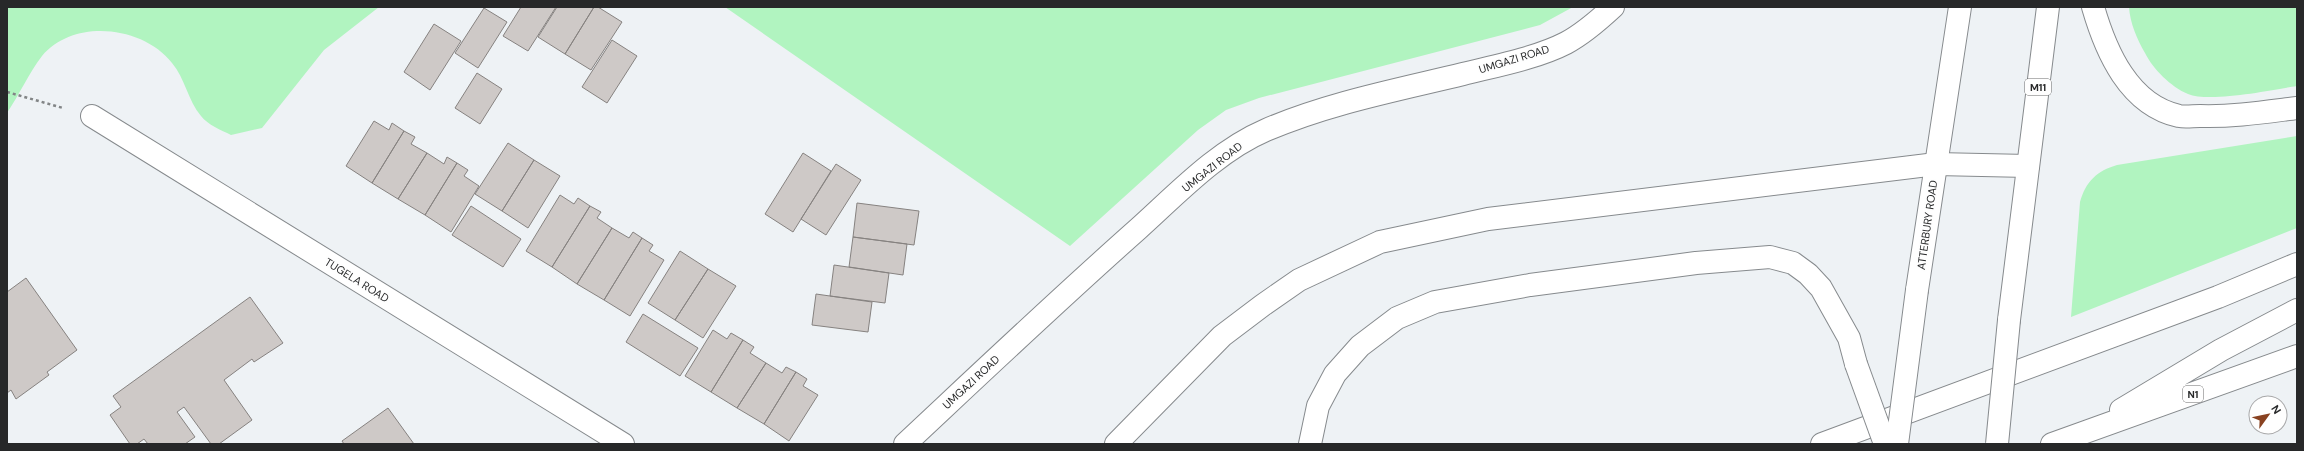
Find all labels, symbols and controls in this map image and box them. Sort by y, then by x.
street label: UMGAZI ROAD [1477,42,1551,76]
road number: M11 [2025,79,2051,95]
street label: UMGAZI ROAD [1179,139,1245,195]
street label: ATTERBURY ROAD [1914,179,1940,271]
street label: TUGELA ROAD [322,255,392,306]
street label: UMGAZI ROAD [940,352,1003,412]
road number: N1 [2183,386,2203,402]
north arrow [2248,395,2288,435]
text: N [2268,402,2284,417]

